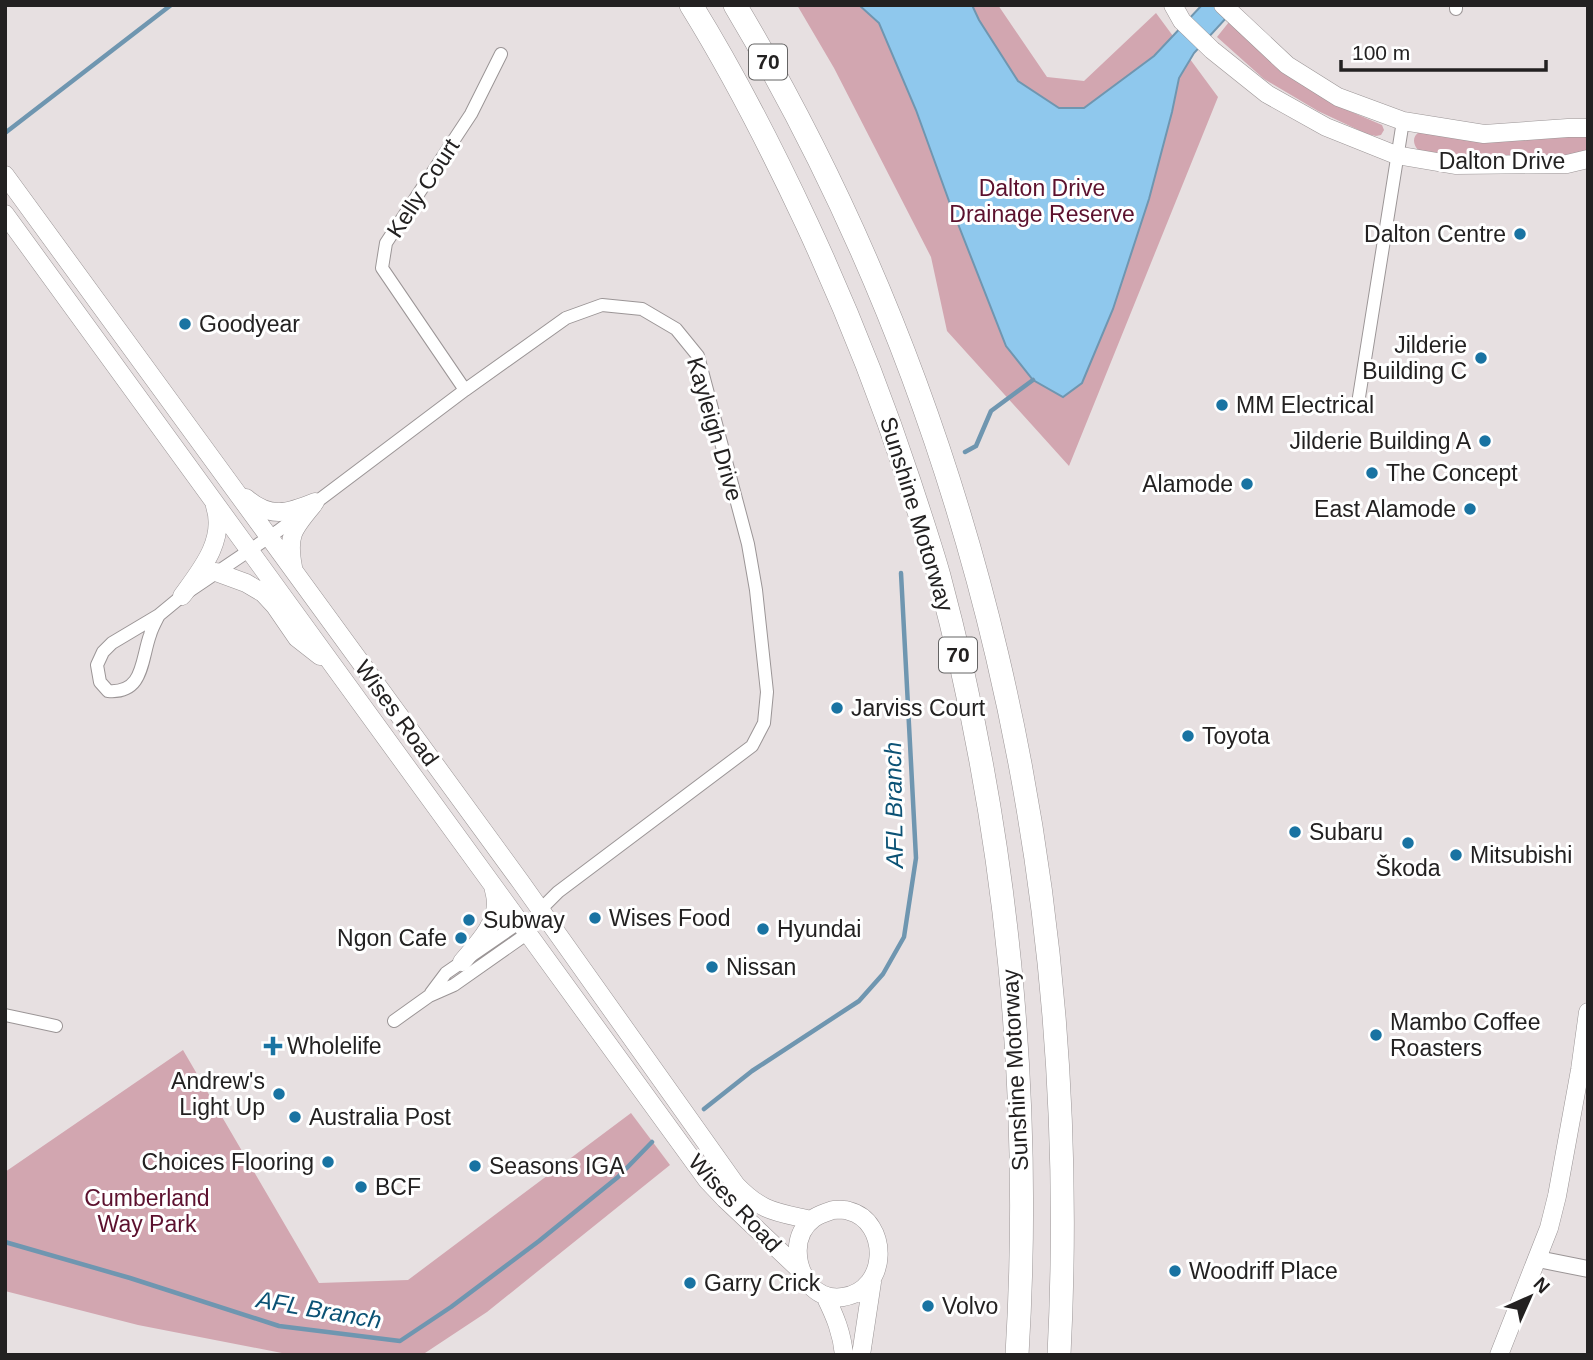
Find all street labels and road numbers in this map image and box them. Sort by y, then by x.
road number: 70 [749,44,787,80]
street label: Kelly Court [381,133,465,242]
street label: Dalton Drive [1439,148,1565,174]
street label: Kayleigh Drive [682,354,748,504]
street label: Sunshine Motorway [875,414,959,615]
road number: 70 [939,638,977,672]
street label: Wises Road [350,655,444,771]
street label: Sunshine Motorway [997,968,1033,1172]
street label: Wises Road [683,1149,787,1257]

